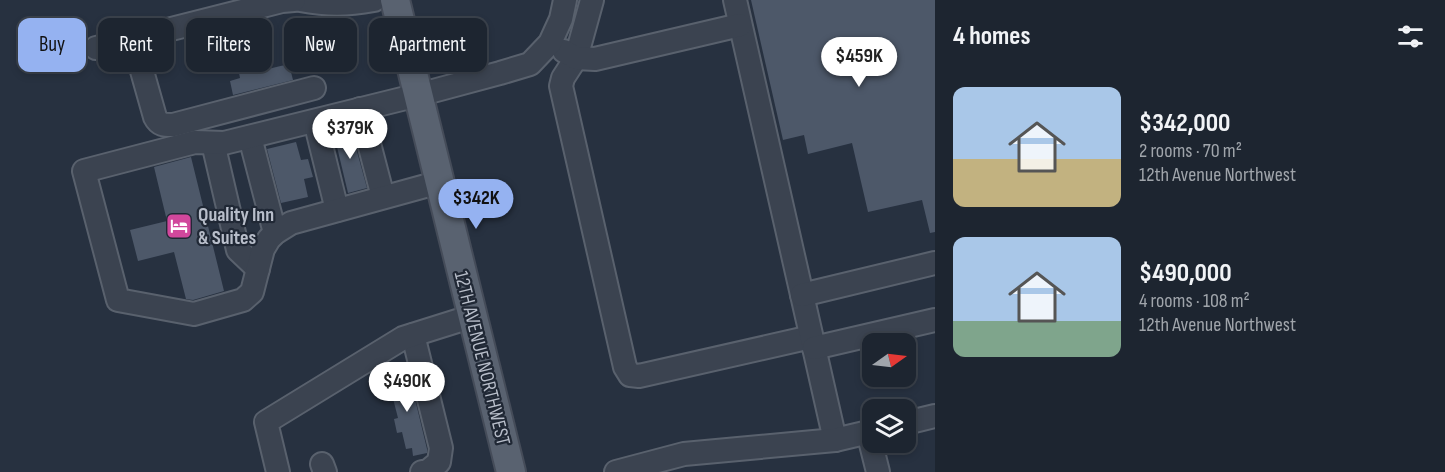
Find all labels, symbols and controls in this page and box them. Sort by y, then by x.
chip: Buy [18,18,86,72]
chip: Rent [98,18,174,72]
chip: Filters [186,18,272,72]
chip: New [284,18,357,72]
chip: Apartment [369,18,487,72]
icon: filters [1394,20,1427,53]
text: 4 homes [953,21,1030,52]
pin: $459K [817,37,901,88]
text: $459K [835,44,883,68]
text: $342,000 [1139,108,1230,139]
pin: $379K [308,109,392,160]
icon: home [1001,111,1073,183]
text: $379K [326,116,374,140]
text: 2 rooms · 70 m² [1139,139,1242,163]
text: 12th Avenue Northwest [1139,163,1296,187]
pin: $342K [434,179,518,230]
text: $342K [452,186,500,210]
place label: Quality Inn & Suites [198,203,274,250]
hotel icon: Quality Inn & Suites [164,211,194,241]
text: $490,000 [1139,258,1232,289]
icon: home [1001,261,1073,333]
street label: 12TH AVENUE NORTHWEST [449,269,515,448]
text: 4 rooms · 108 m² [1139,289,1250,313]
text: 12th Avenue Northwest [1139,313,1296,337]
north arrow [862,333,916,387]
map controls [862,333,916,453]
pin: $490K [365,362,449,413]
text: $490K [383,369,431,393]
button: layers [862,399,916,453]

